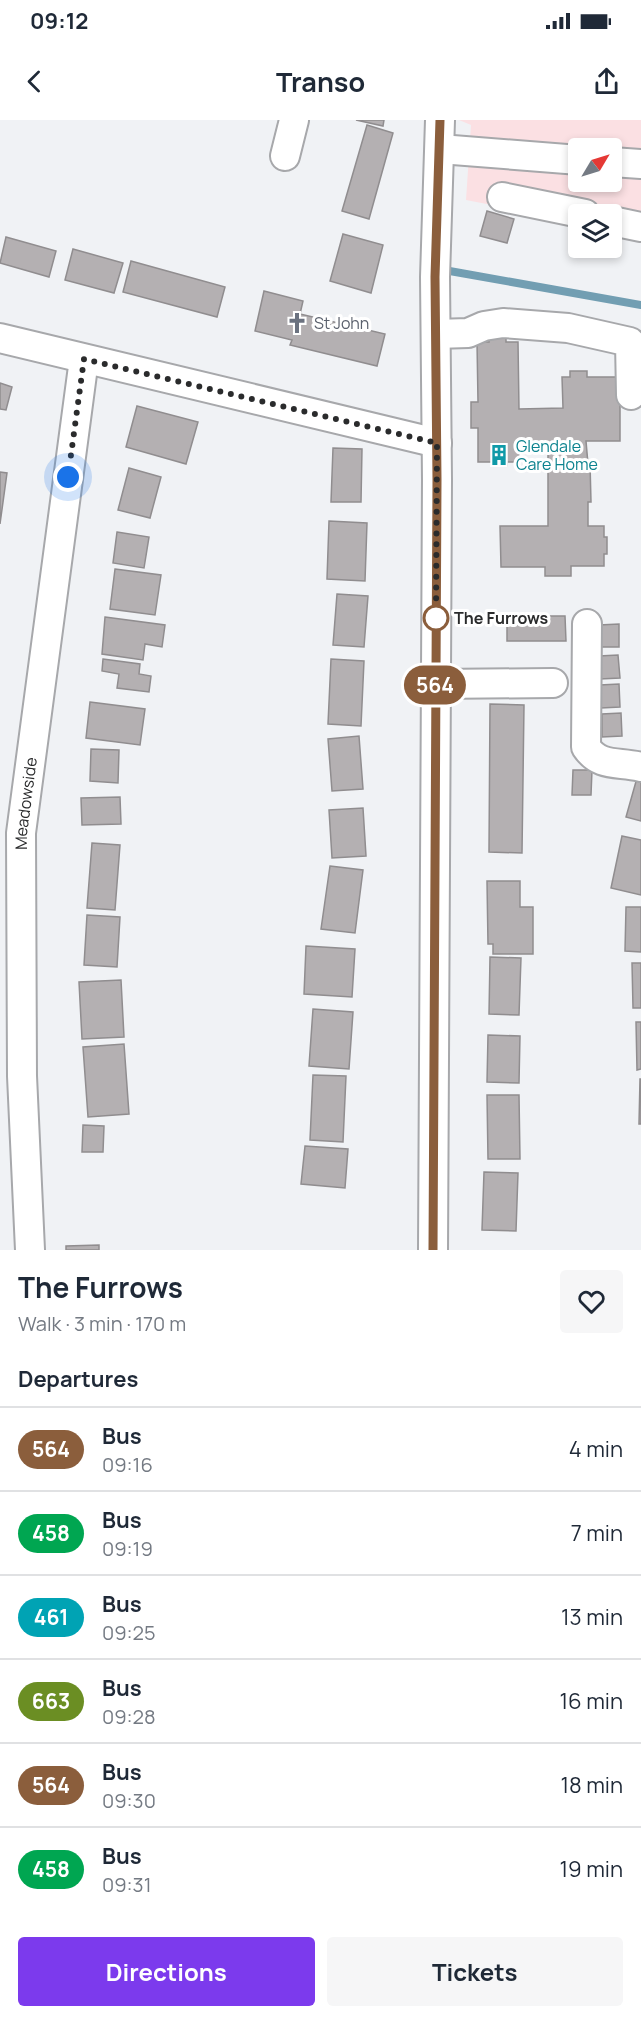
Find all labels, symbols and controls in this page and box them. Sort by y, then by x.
text: 09:12 [30,6,88,36]
text: Transo [276,63,365,100]
icon: back [18,65,51,98]
icon: share [590,65,623,98]
north arrow [568,138,622,192]
map controls [568,138,622,258]
button: layers [568,204,622,258]
church icon: St John [285,311,309,335]
place label: St John [314,312,369,334]
place label: Glendale Care Home [516,435,598,475]
building icon: Glendale Care Home [487,443,511,467]
your location [53,462,83,492]
marker: The Furrows [423,605,449,631]
place label: The Furrows [454,607,549,629]
line badge: 564 [400,666,470,704]
text: 564 [416,671,454,699]
street label: Meadowside [10,756,42,850]
text: The Furrows [18,1268,183,1306]
button: heart [560,1270,623,1333]
text: Walk · 3 min · 170 m [18,1310,186,1337]
text: Departures [18,1364,138,1394]
text: Bus [102,1421,142,1451]
text: 4 min [569,1434,623,1464]
text: 564 [32,1435,70,1463]
text: 09:16 [102,1451,153,1478]
text: Bus [102,1505,142,1535]
text: 7 min [571,1518,623,1548]
text: 458 [32,1519,70,1547]
text: 09:19 [102,1535,153,1562]
text: Bus [102,1589,142,1619]
text: 13 min [561,1602,623,1632]
text: 461 [34,1603,68,1631]
text: 09:25 [102,1619,156,1646]
text: Bus [102,1673,142,1703]
text: 16 min [560,1686,623,1716]
text: 663 [32,1687,70,1715]
text: 09:28 [102,1703,156,1730]
text: Bus [102,1757,142,1787]
text: 18 min [560,1770,623,1800]
text: 564 [32,1771,70,1799]
text: 09:30 [102,1787,156,1814]
text: Bus [102,1841,142,1871]
text: 19 min [560,1854,623,1884]
text: 458 [32,1855,70,1883]
text: 09:31 [102,1871,151,1898]
button: Directions [18,1937,315,2006]
button: Tickets [327,1937,623,2006]

